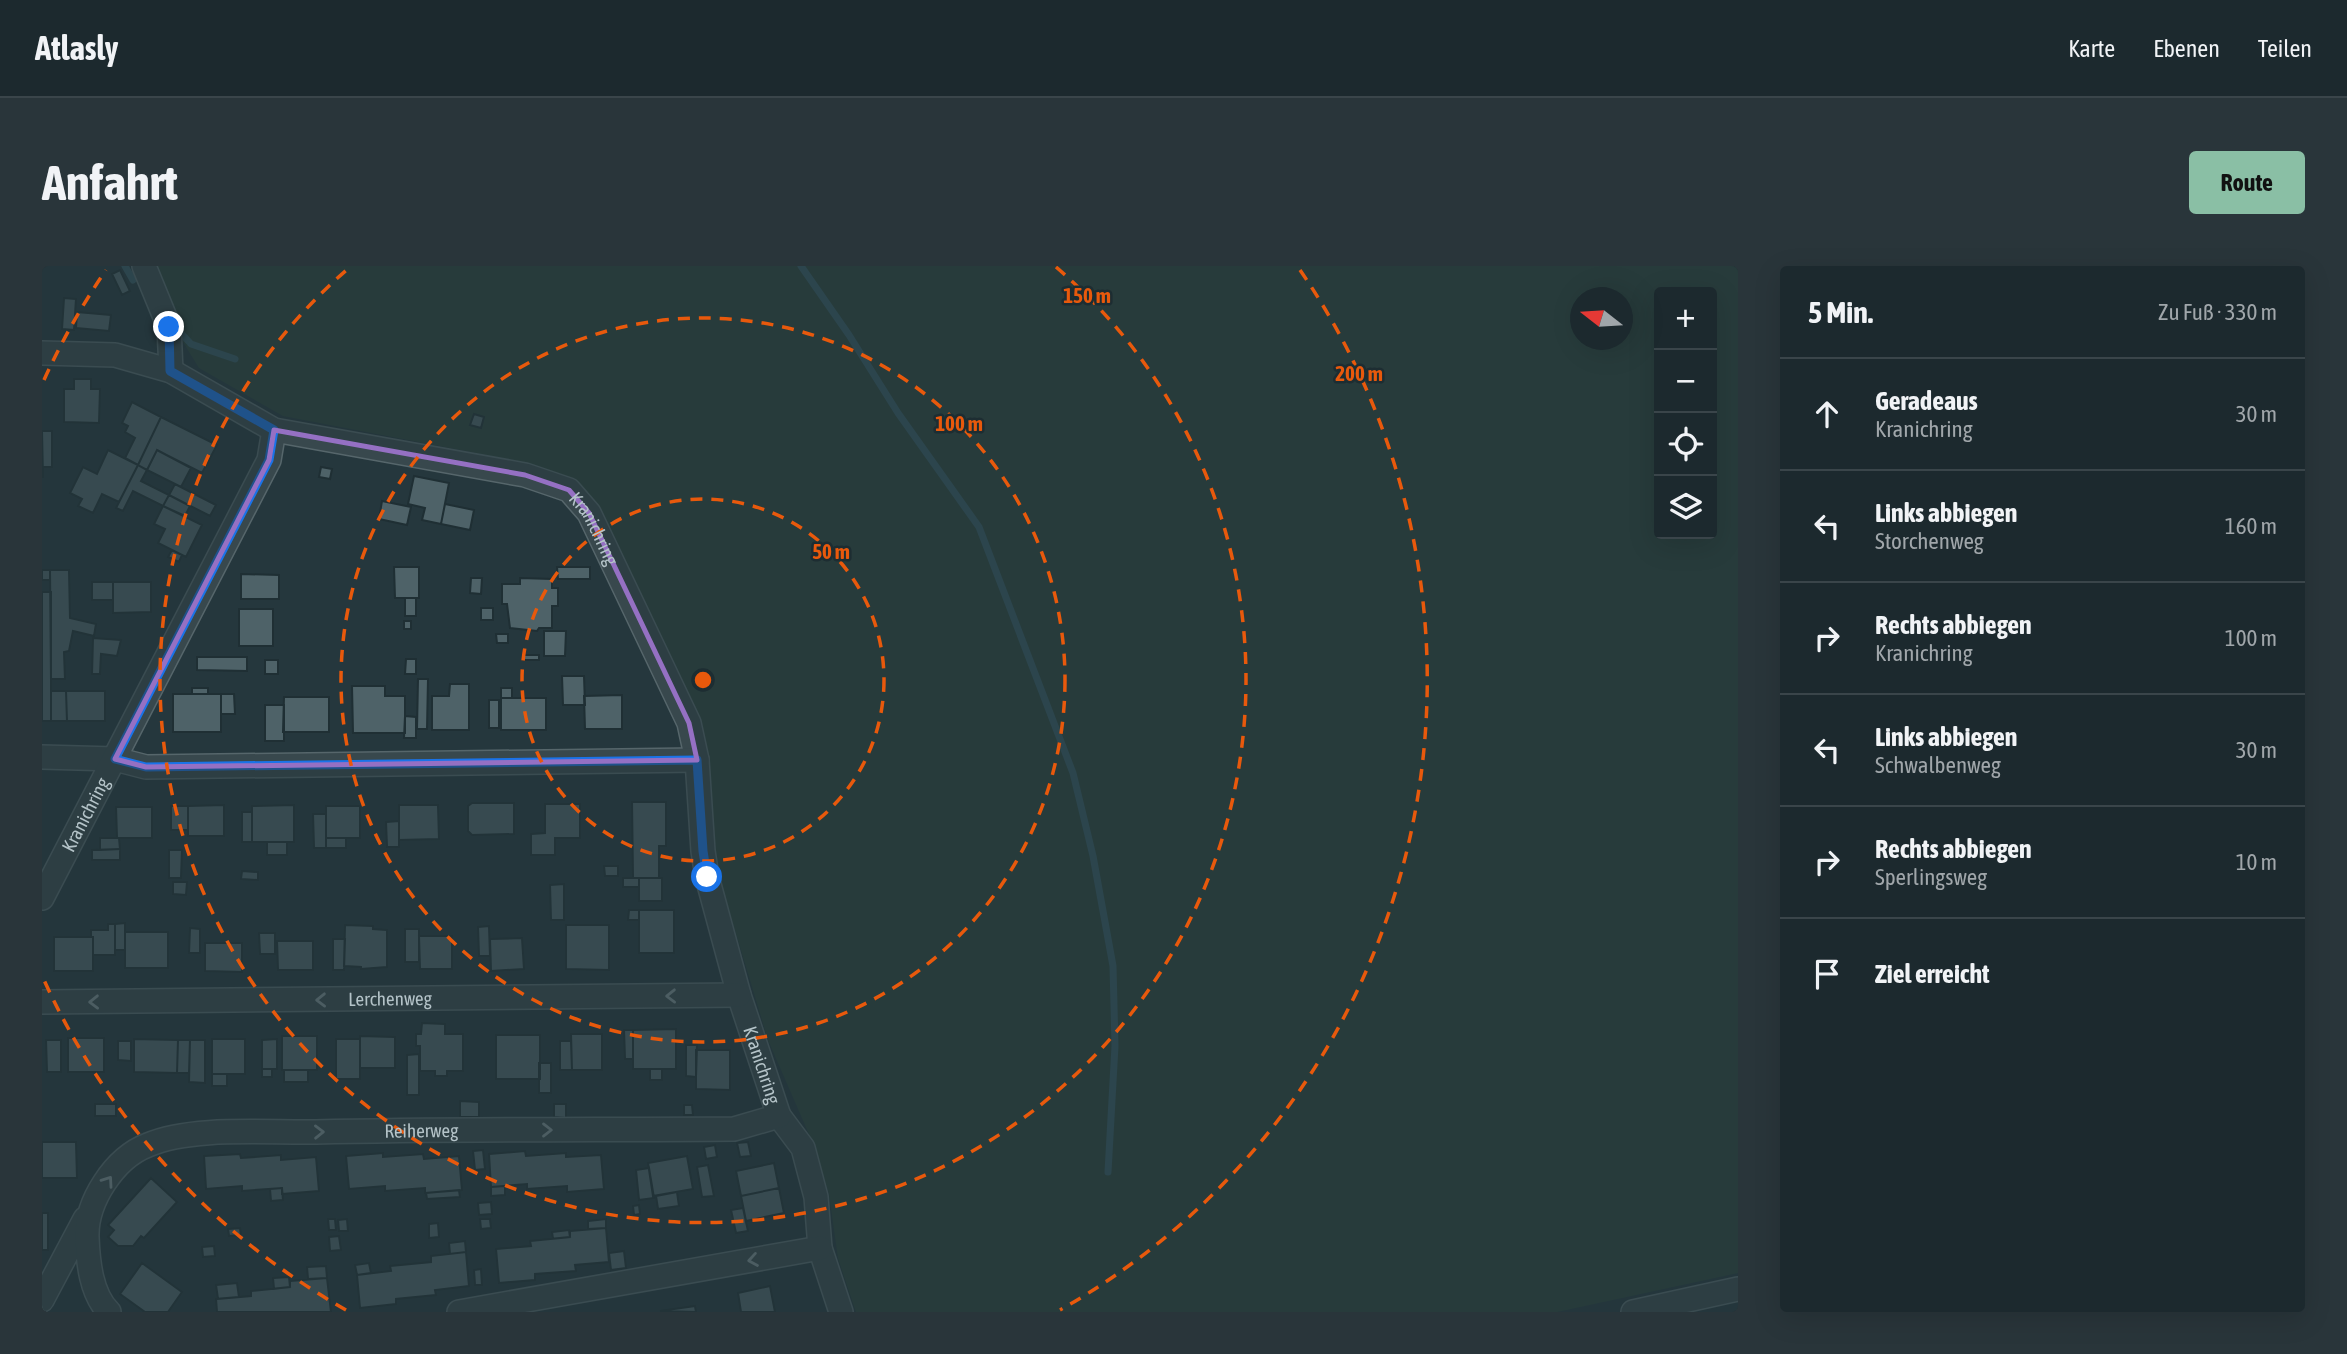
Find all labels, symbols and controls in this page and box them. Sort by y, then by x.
text: Atlasly [35,29,118,67]
text: Karte [2068,35,2115,62]
text: Ebenen [2153,35,2220,62]
text: Teilen [2258,35,2312,62]
button: Route [2189,151,2305,214]
text: Anfahrt [42,154,178,210]
text: 150 m [1063,283,1111,307]
north arrow [1570,287,1633,350]
map controls [1654,287,1717,539]
button: + [1654,287,1717,350]
text: 5 Min. [1808,295,1873,329]
text: Zu Fuß · 330 m [2158,299,2277,325]
route end [153,311,184,342]
button: − [1654,350,1717,413]
text: 200 m [1335,361,1383,385]
text: Geradeaus [1875,386,1978,416]
icon: ahead [1808,395,1846,433]
text: 30 m [2236,401,2277,427]
text: 100 m [935,411,983,435]
button: locate [1654,413,1717,476]
text: Kranichring [1875,416,1973,442]
button: layers [1654,476,1717,539]
street label: Kranichring [565,487,624,569]
text: Links abbiegen [1875,498,2017,528]
icon: left [1808,507,1846,545]
text: 160 m [2225,513,2277,539]
text: Storchenweg [1875,528,1984,554]
text: 50 m [812,539,850,563]
text: Rechts abbiegen [1875,610,2032,640]
icon: right [1808,619,1846,657]
text: 100 m [2225,625,2277,651]
text: Kranichring [1875,640,1973,666]
centre of rings [691,668,715,692]
text: Links abbiegen [1875,722,2017,752]
icon: left [1808,731,1846,769]
text: 30 m [2236,737,2277,763]
text: Schwalbenweg [1875,752,2001,778]
street label: Kranichring [57,773,114,855]
text: Rechts abbiegen [1875,834,2032,864]
icon: right [1808,843,1846,881]
text: 10 m [2236,849,2277,875]
route start [691,861,722,892]
text: Sperlingsweg [1875,864,1987,890]
icon: arrive [1808,955,1846,993]
text: Ziel erreicht [1875,959,1990,989]
street label: Lerchenweg [348,987,433,1010]
one-way arrow [665,988,676,1004]
one-way arrow [315,992,326,1008]
one-way arrow [88,994,98,1010]
street label: Kranichring [739,1023,786,1108]
street label: Reiherweg [384,1119,459,1142]
one-way arrow [542,1122,552,1138]
one-way arrow [314,1124,325,1140]
one-way arrow [100,1176,112,1189]
one-way arrow [747,1252,759,1267]

